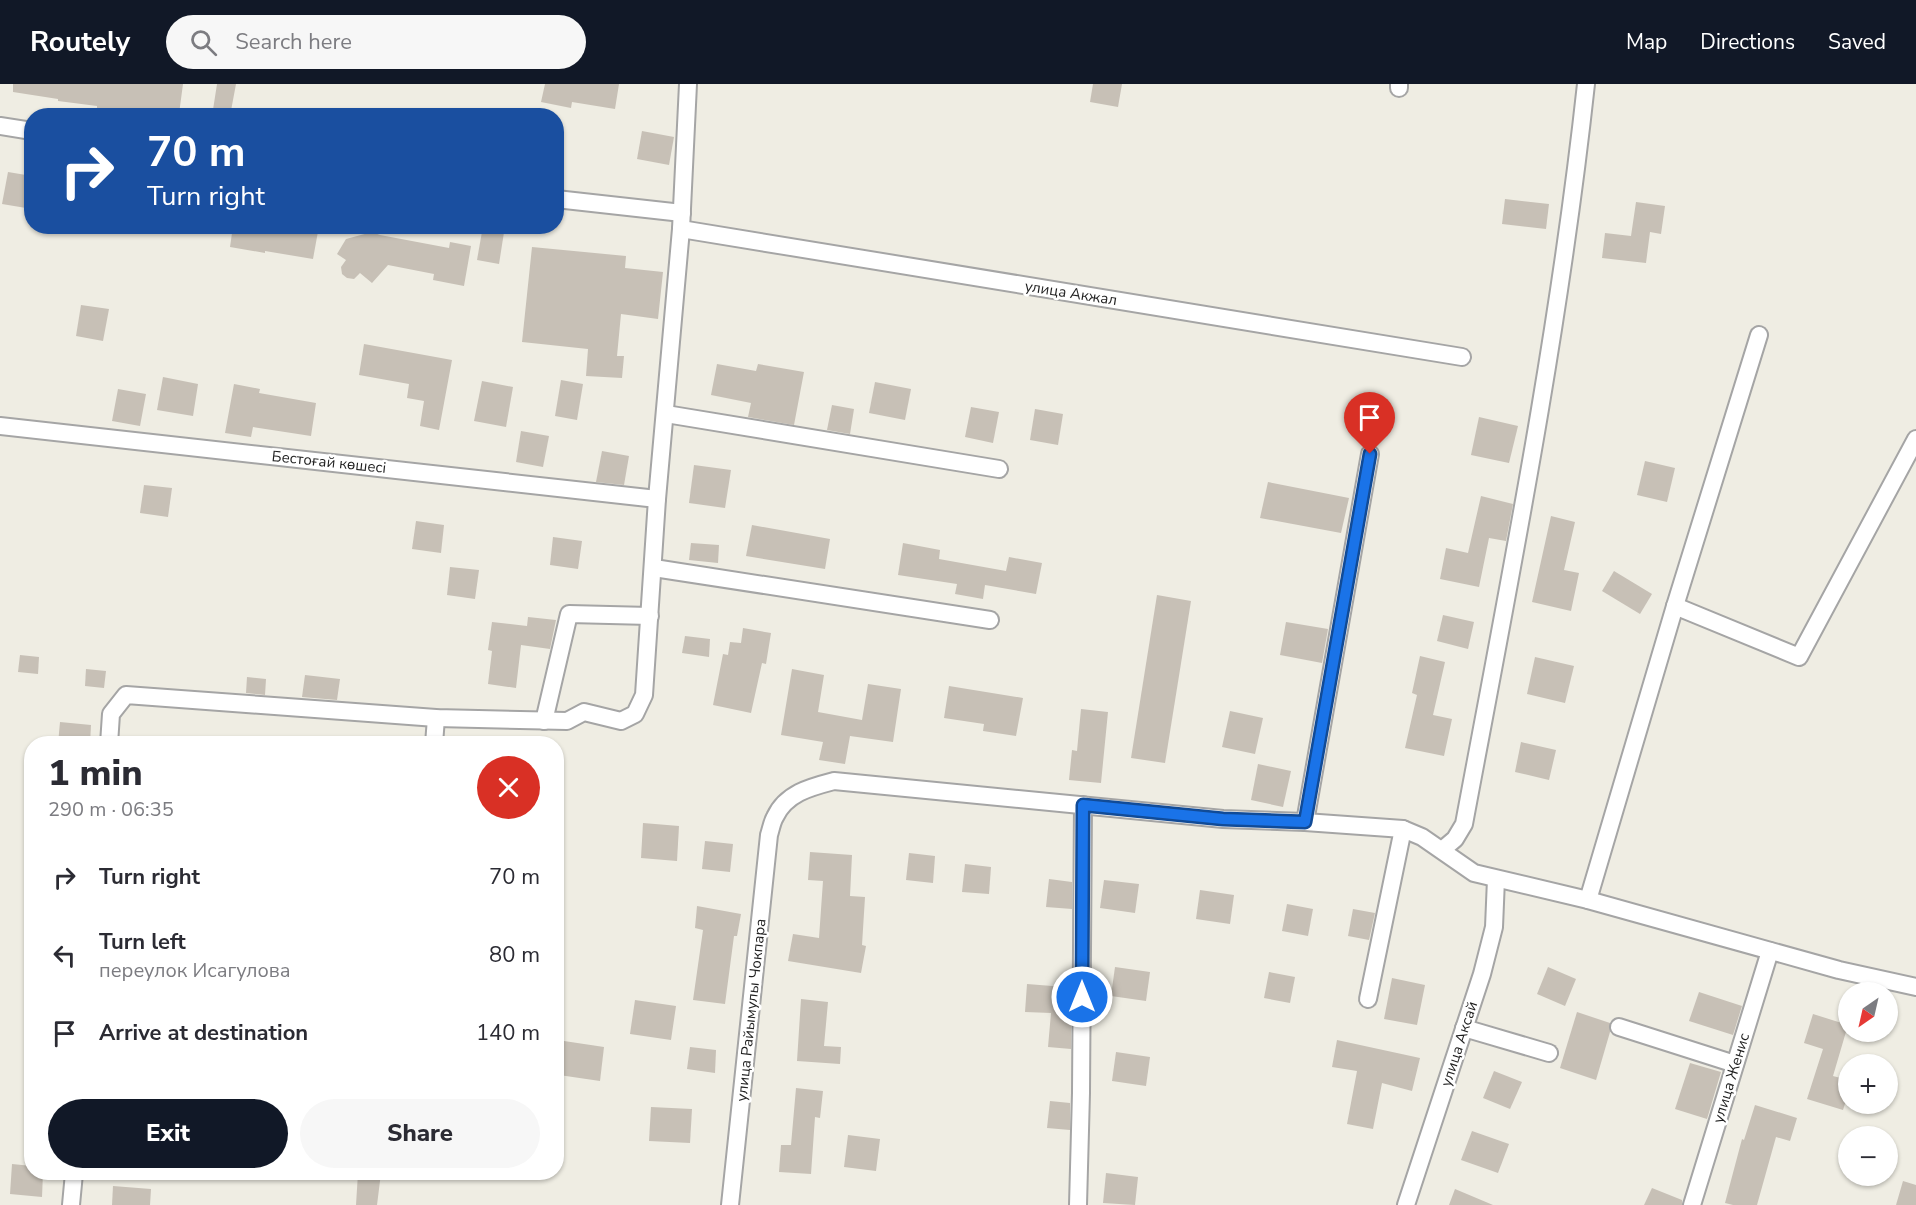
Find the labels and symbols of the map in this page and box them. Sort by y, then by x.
street label: улица Акжал [1024,276,1118,310]
pin [1344,392,1395,454]
street label: Бестоғай көшесі [271,446,387,478]
street label: улица Райымулы Чокпара [731,918,771,1102]
position arrow [1050,965,1114,1029]
north arrow [1838,982,1898,1042]
street label: улица Аксай [1436,999,1482,1089]
street label: улица Женис [1708,1031,1754,1125]

